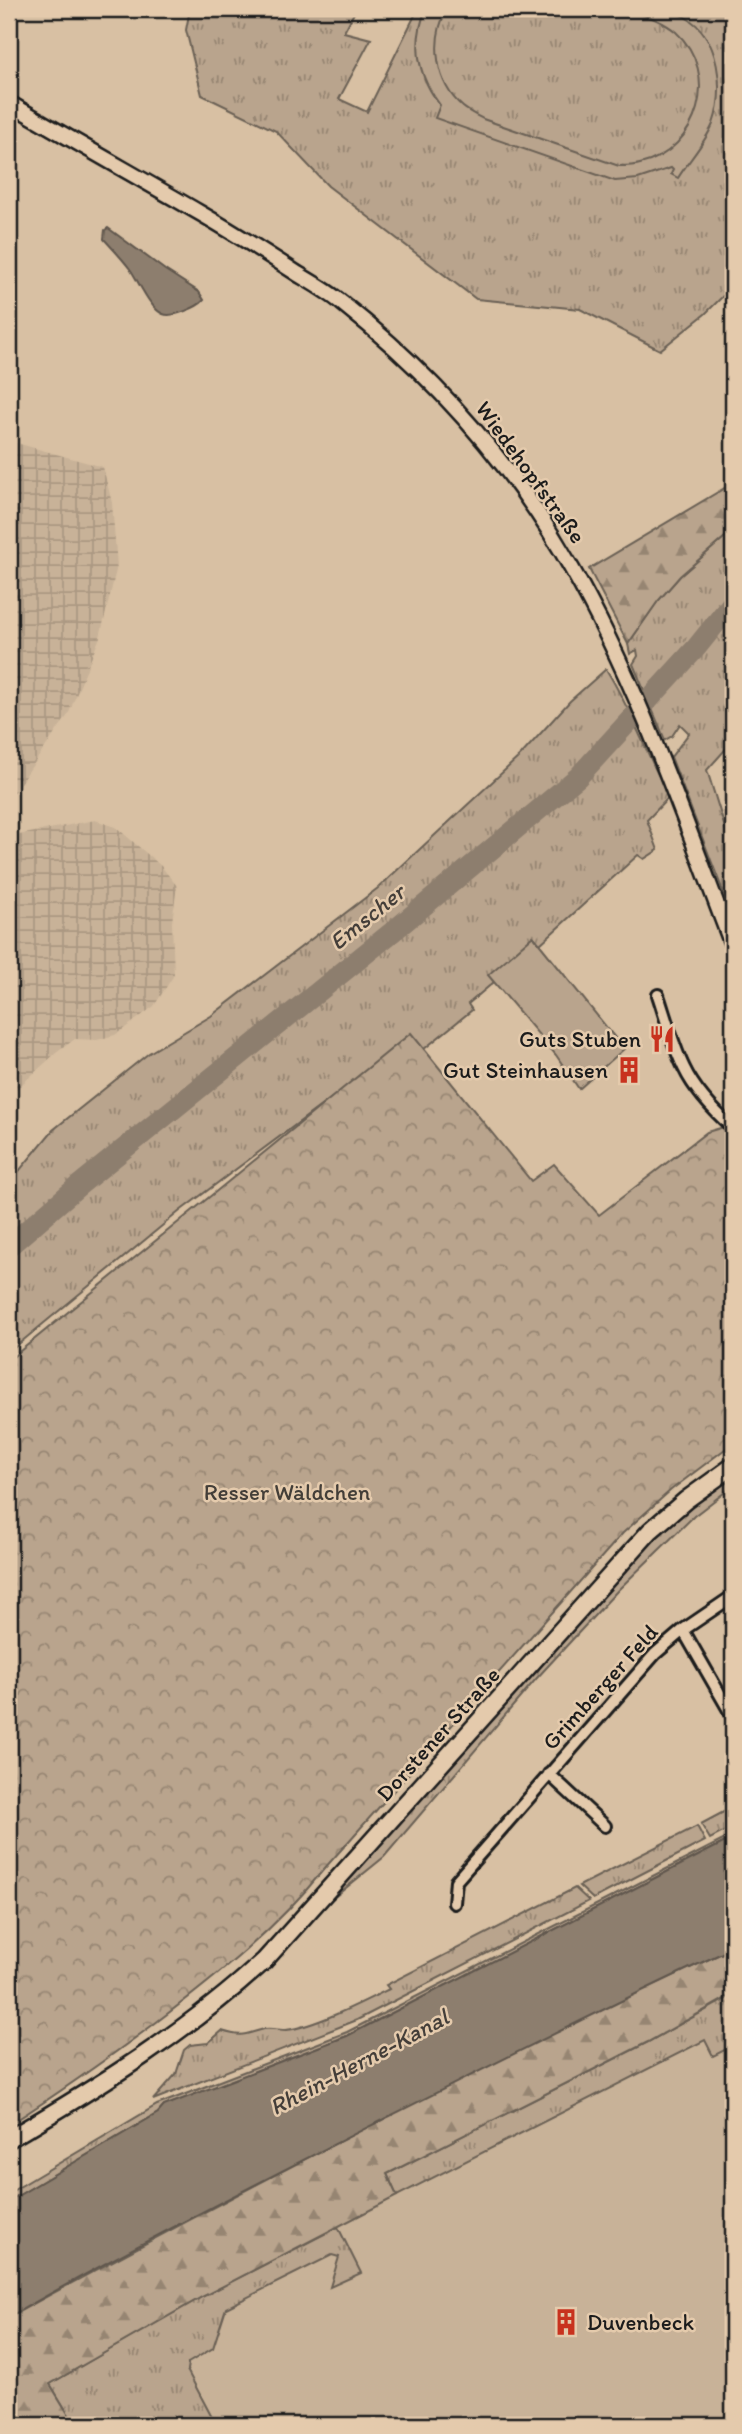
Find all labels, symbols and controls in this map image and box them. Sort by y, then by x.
street label: Wiedehopfstraße [470,395,592,549]
water label: Emscher [323,876,413,956]
restaurant icon: Guts Stuben [647,1024,677,1054]
place label: Guts Stuben [519,1025,641,1053]
building icon: Gut Steinhausen [614,1055,644,1085]
place label: Gut Steinhausen [443,1056,608,1084]
park label: Resser Wäldchen [204,1478,370,1506]
street label: Grimberger Feld [536,1618,664,1756]
street label: Dorstener Straße [370,1661,506,1807]
water label: Rhein-Herne-Kanal [264,2001,455,2121]
building icon: Duvenbeck [551,2307,581,2337]
place label: Duvenbeck [587,2308,695,2336]

